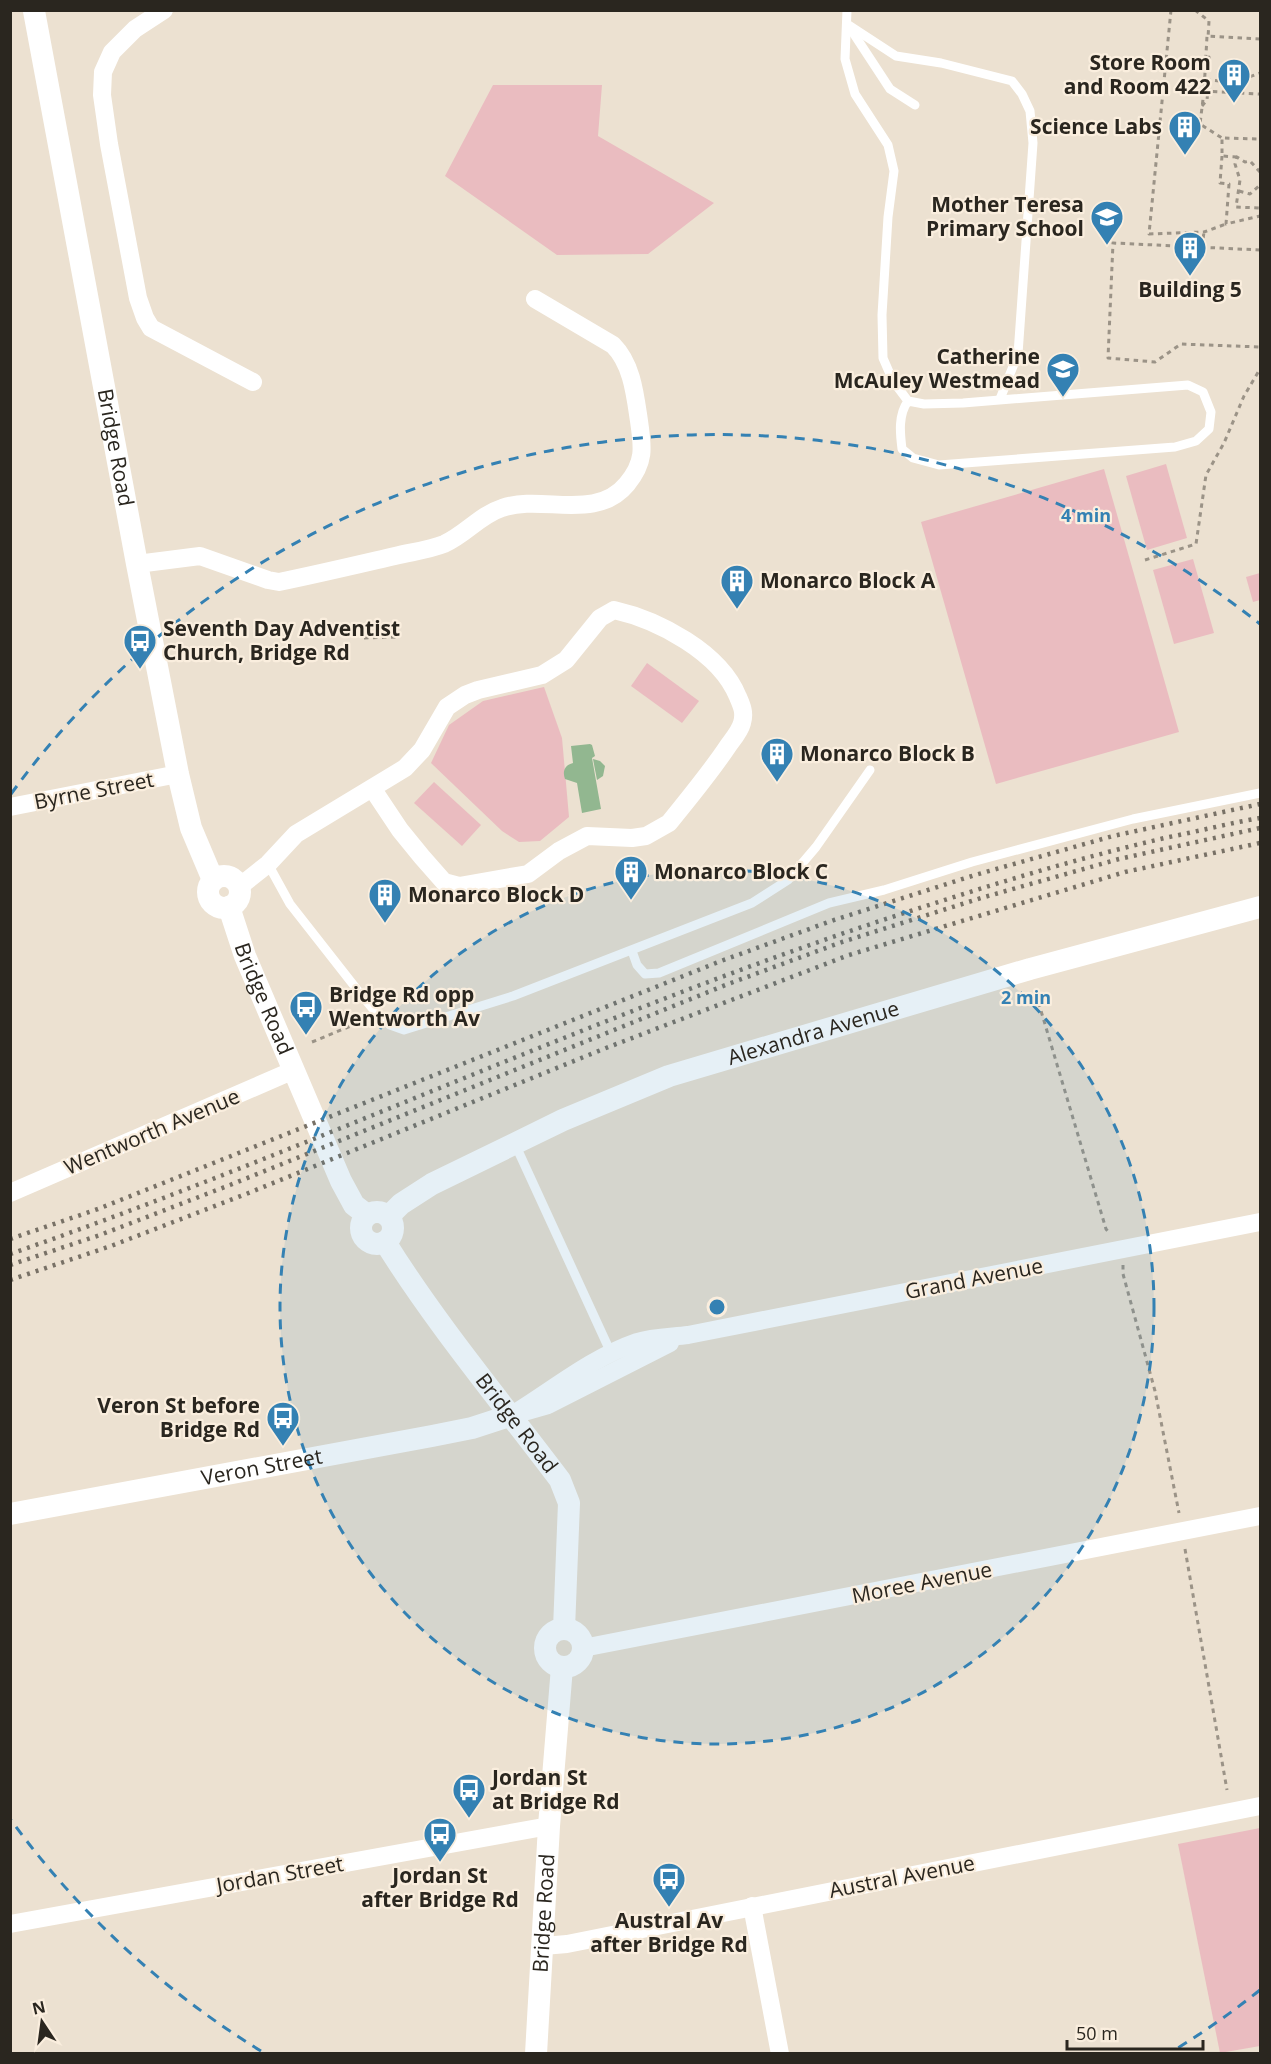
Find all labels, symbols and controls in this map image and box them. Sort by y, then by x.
place label: Store Room and Room 422 [1064,48,1211,100]
building icon: Store Room and Room 422 [1216,57,1252,104]
building icon: Science Labs [1167,109,1203,156]
place label: Science Labs [1030,112,1162,140]
place label: Mother Teresa Primary School [926,190,1084,242]
school or university icon: Mother Teresa Primary School [1089,199,1125,246]
building icon: Building 5 [1172,230,1208,277]
place label: Building 5 [1138,275,1242,303]
place label: Catherine McAuley Westmead [834,342,1040,394]
school or university icon: Catherine McAuley Westmead [1045,351,1081,398]
street label: Bridge Road [92,386,141,508]
text: 4 min [1061,503,1111,527]
building icon: Monarco Block A [719,563,755,610]
place label: Monarco Block A [760,566,936,594]
place label: Seventh Day Adventist Church, Bridge Rd [163,614,400,666]
bus stop icon: Seventh Day Adventist Church, Bridge Rd [122,623,158,670]
building icon: Monarco Block B [759,736,795,783]
place label: Monarco Block B [800,739,975,767]
street label: Byrne Street [32,765,156,815]
building icon: Monarco Block C [613,854,649,901]
place label: Monarco Block C [654,857,828,885]
building icon: Monarco Block D [367,877,403,924]
place label: Monarco Block D [408,880,584,908]
street label: Bridge Road [229,939,300,1059]
place label: Bridge Rd opp Wentworth Av [329,980,480,1032]
text: 2 min [1001,985,1051,1009]
bus stop icon: Bridge Rd opp Wentworth Av [288,989,324,1036]
street label: Alexandra Avenue [724,994,902,1071]
street label: Wentworth Avenue [60,1081,244,1181]
street label: Grand Avenue [903,1251,1045,1305]
centre of rings [707,1297,727,1317]
street label: Bridge Road [470,1367,565,1478]
place label: Veron St before Bridge Rd [97,1391,260,1443]
bus stop icon: Veron St before Bridge Rd [265,1400,301,1447]
street label: Veron Street [199,1442,324,1491]
street label: Moree Avenue [849,1555,994,1609]
place label: Jordan St at Bridge Rd [490,1763,619,1815]
bus stop icon: Jordan St at Bridge Rd [451,1772,487,1819]
bus stop icon: Jordan St after Bridge Rd [422,1816,458,1863]
street label: Austral Avenue [827,1848,977,1904]
street label: Jordan Street [212,1849,345,1899]
street label: Bridge Road [526,1853,560,1973]
place label: Jordan St after Bridge Rd [361,1861,519,1913]
bus stop icon: Austral Av after Bridge Rd [651,1861,687,1908]
place label: Austral Av after Bridge Rd [590,1906,748,1958]
north arrow [12,1992,72,2052]
text: N [30,1995,47,2020]
scale bar [1067,2013,1204,2051]
text: 50 m [1076,2021,1118,2045]

